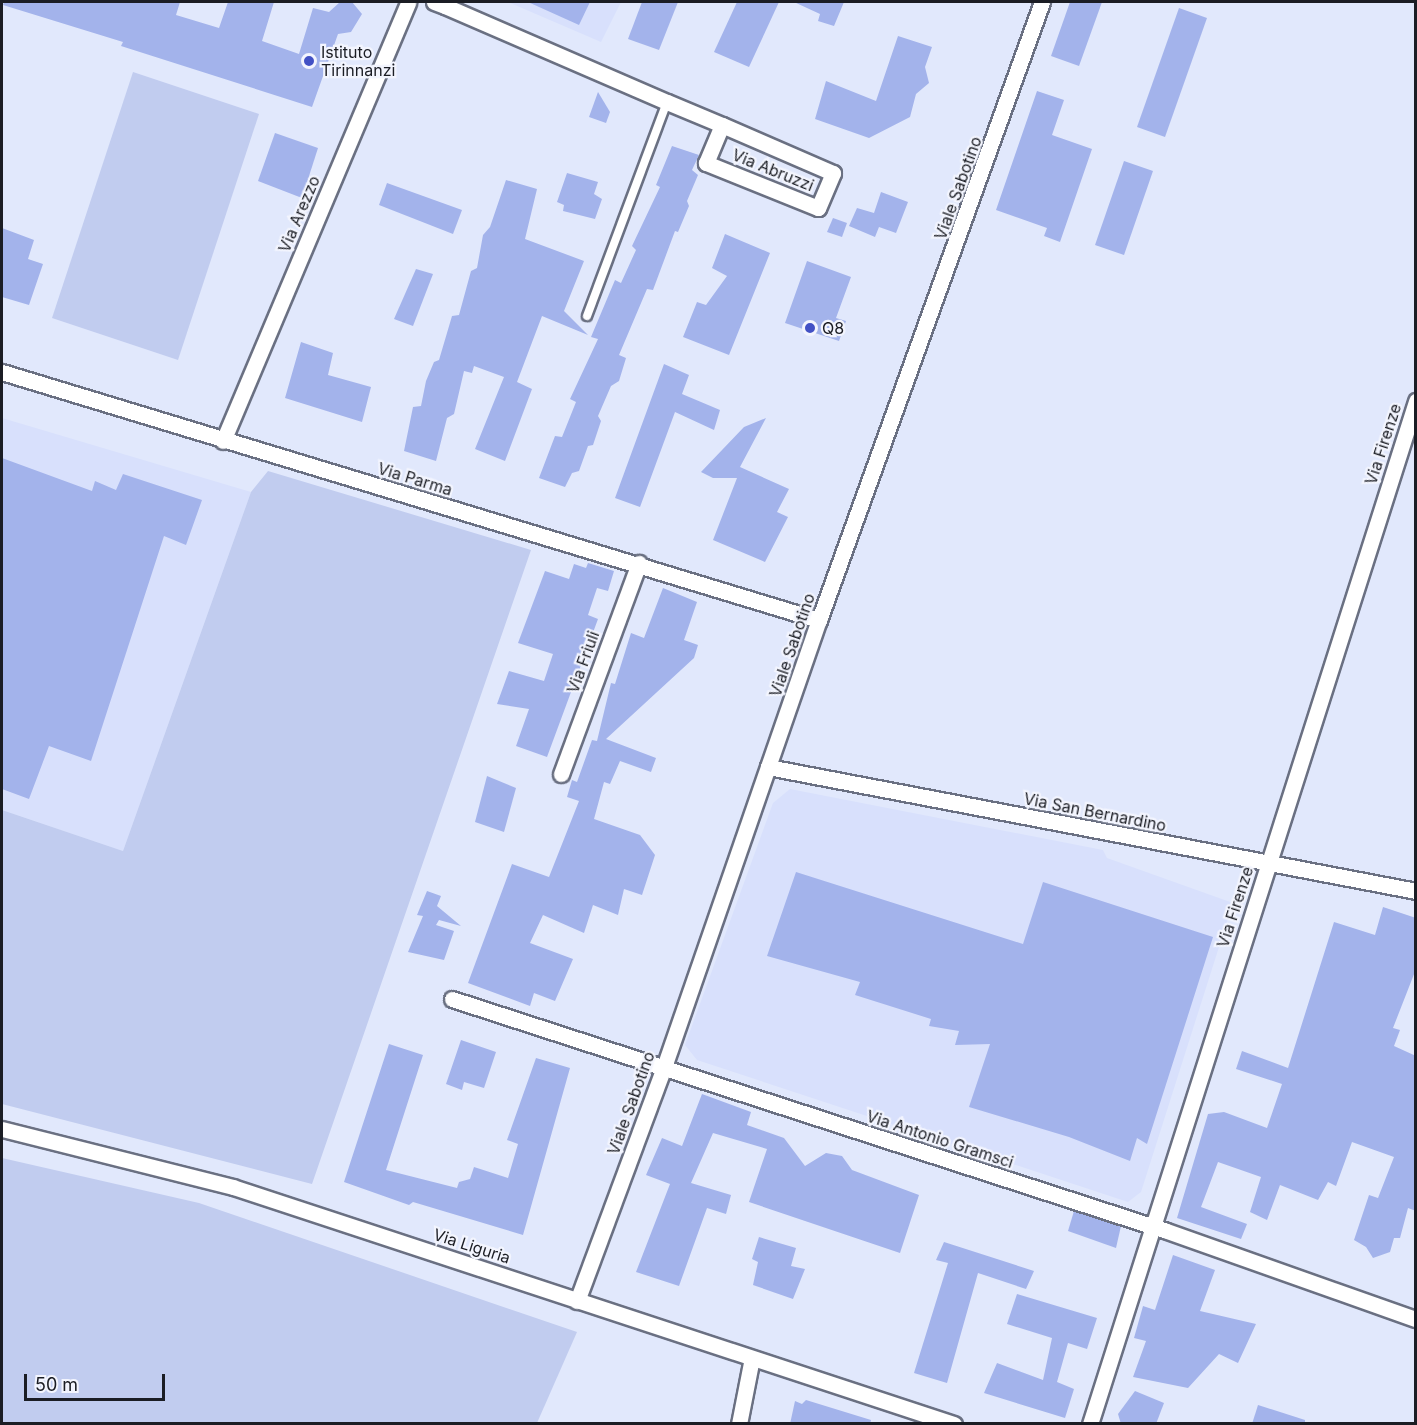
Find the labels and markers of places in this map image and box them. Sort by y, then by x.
place label: Istituto Tirinnanzi [321,42,395,80]
marker: Istituto Tirinnanzi [302,54,316,68]
place label: Q8 [822,318,844,338]
marker: Q8 [803,321,817,335]

